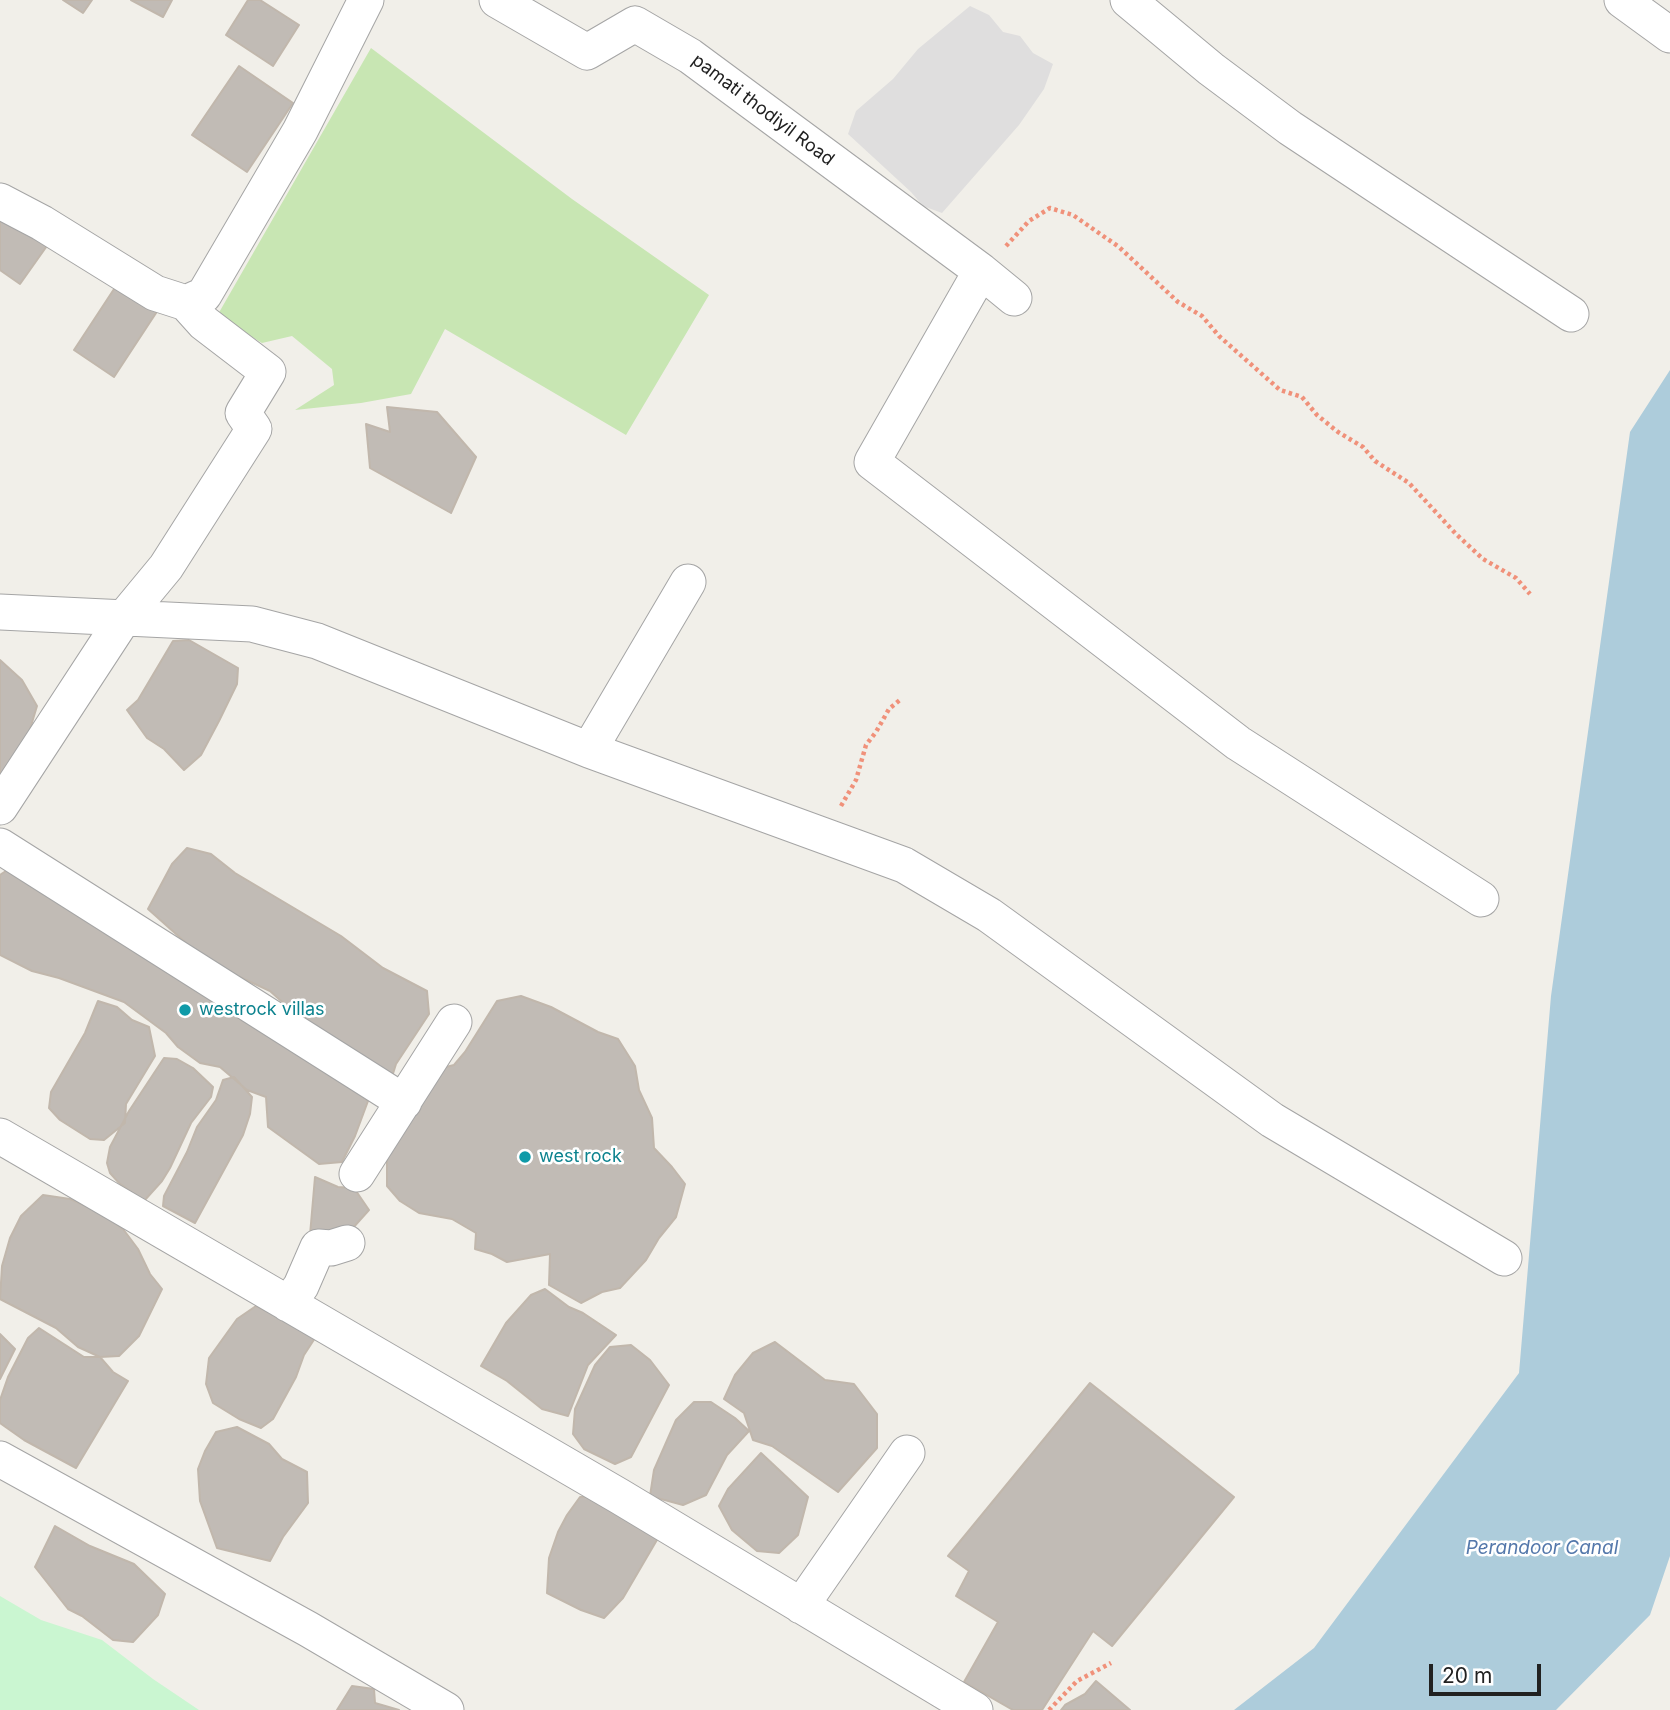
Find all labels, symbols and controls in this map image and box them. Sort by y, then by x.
street label: pamati thodiyil Road [688,49,838,171]
place label: westrock villas [199,999,325,1021]
marker: westrock villas [177,1002,193,1018]
place label: west rock [539,1146,622,1168]
marker: west rock [517,1149,533,1165]
water label: Perandoor Canal [1466,1537,1618,1559]
scale bar [1432,1650,1544,1694]
text: 20 m [1442,1663,1492,1688]

